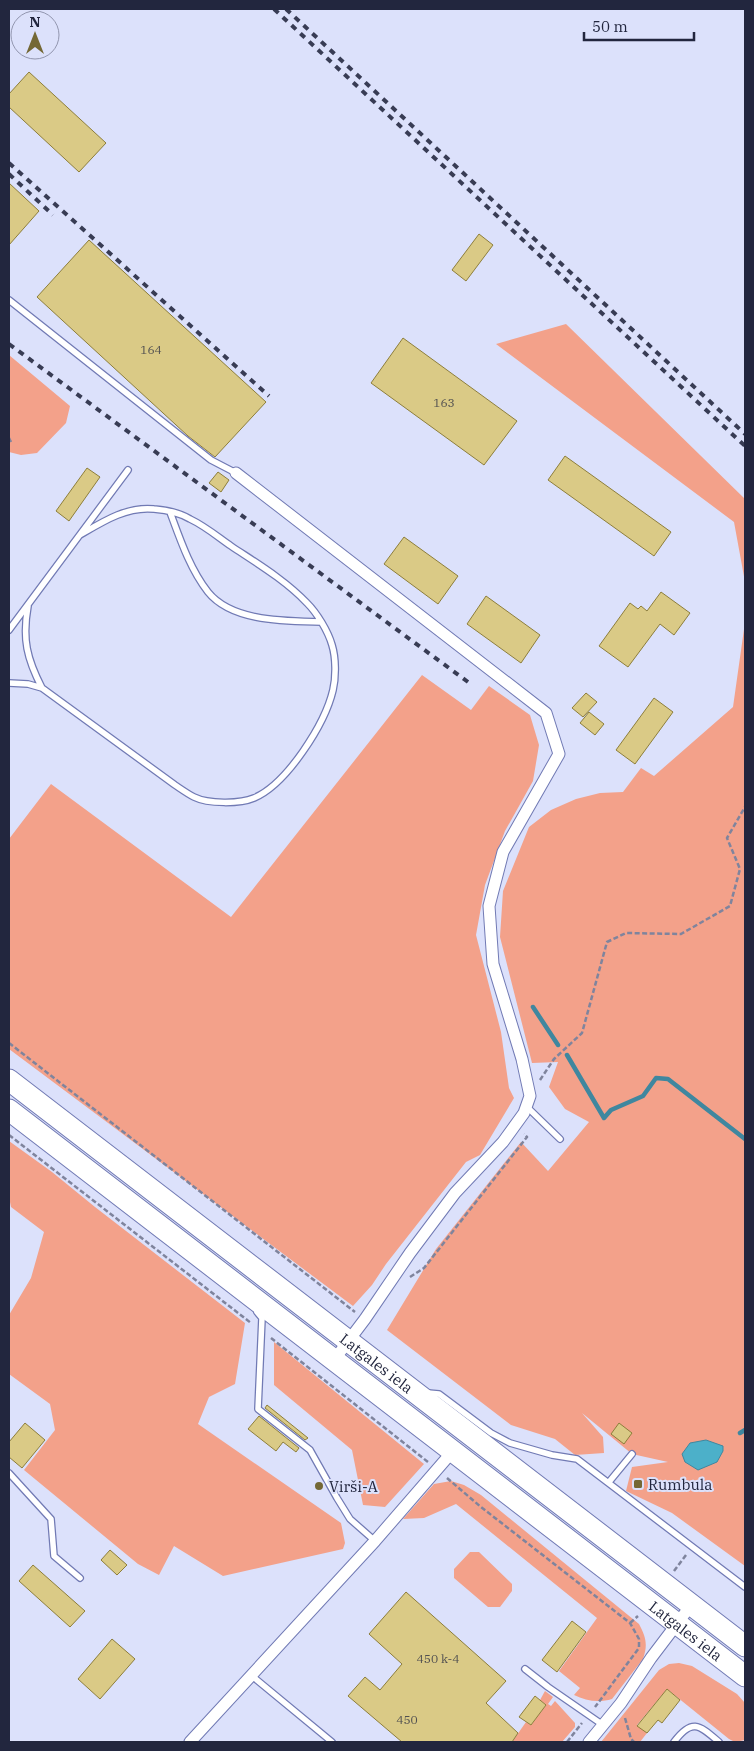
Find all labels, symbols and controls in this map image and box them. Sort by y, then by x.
north arrow [10,10,60,60]
scale bar [584,10,694,42]
text: N [29,13,41,31]
text: 50 m [592,17,628,36]
house number: 164 [140,342,162,357]
house number: 163 [433,395,455,410]
street label: Latgales iela [336,1329,417,1397]
place label: Rumbula [648,1475,713,1494]
place label: Virši-A [329,1477,379,1496]
marker: Rumbula [632,1478,644,1490]
marker: Virši-A [313,1480,325,1492]
street label: Latgales iela [646,1596,726,1665]
house number: 450 k-4 [417,1651,459,1666]
house number: 450 [396,1712,418,1727]

